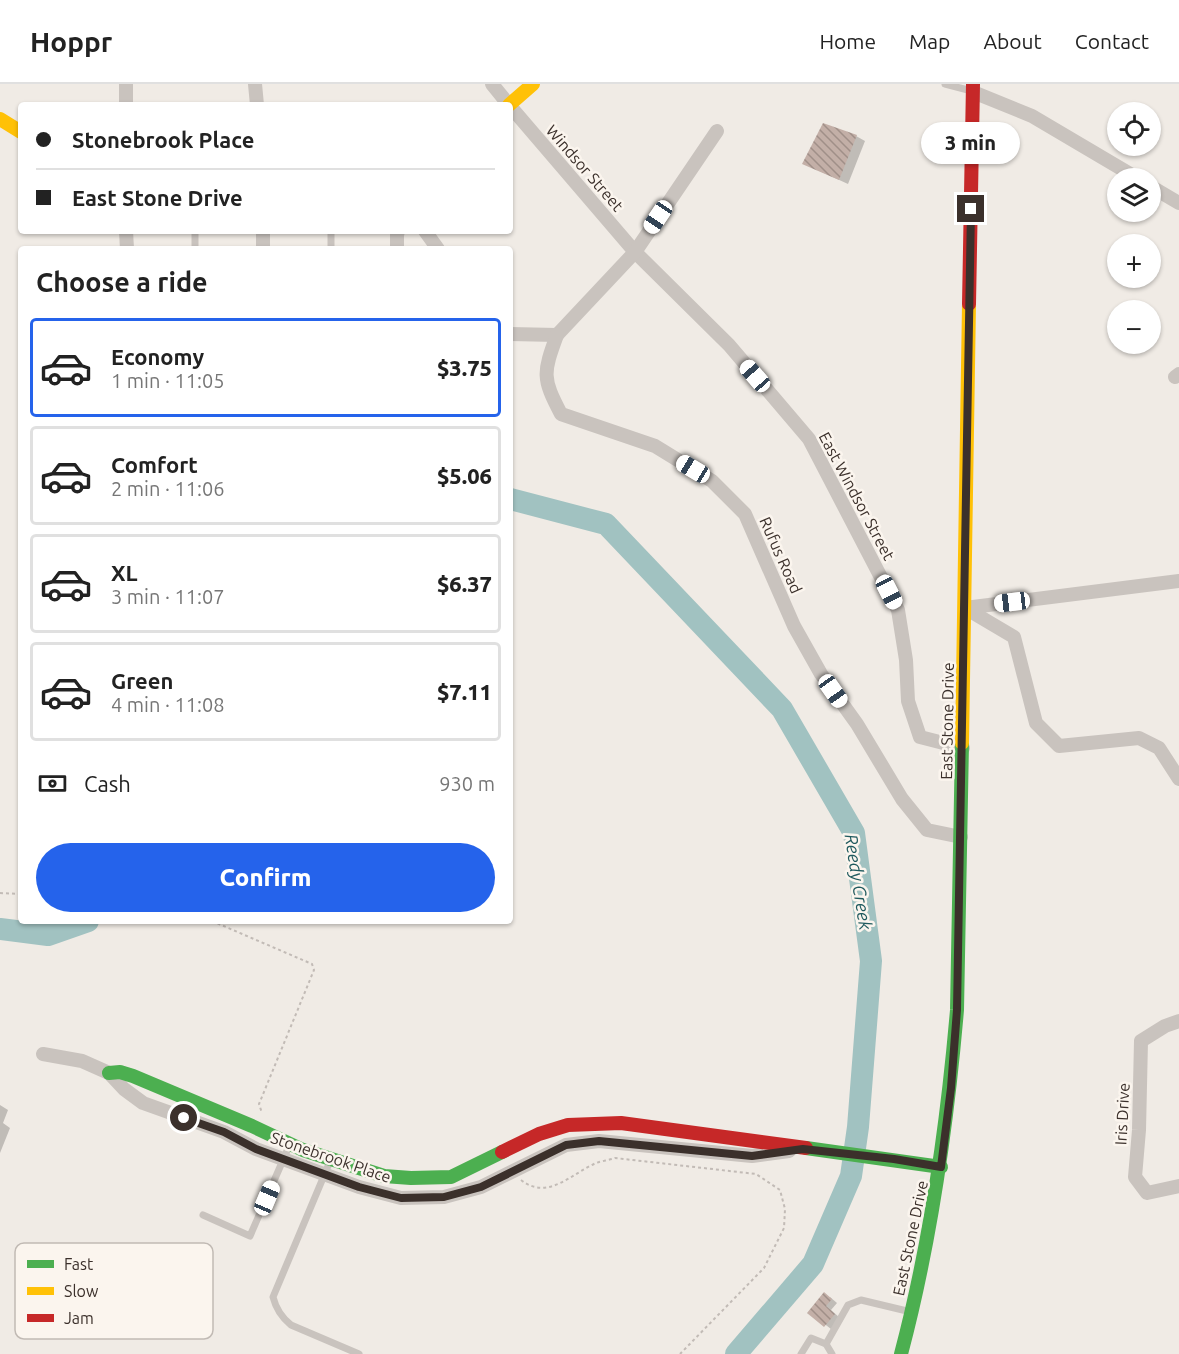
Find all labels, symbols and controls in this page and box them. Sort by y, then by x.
text: Hoppr [30,26,112,57]
text: Home [819,29,876,53]
text: Map [909,29,950,53]
text: About [983,29,1042,53]
text: Contact [1075,29,1149,53]
map controls [1107,102,1161,354]
button: locate [1107,102,1161,156]
street label: Windsor Street [543,121,628,215]
callout: 3 min [922,122,1020,164]
text: Stonebrook Place [72,127,254,152]
text: 3 min [945,131,996,154]
button: layers [1107,168,1161,222]
text: East Stone Drive [72,185,243,210]
route end [957,195,984,222]
car [640,197,676,237]
button: + [1107,234,1161,288]
text: Choose a ride [36,267,208,297]
button: − [1107,300,1161,354]
icon: car [39,341,93,395]
text: Economy [111,344,204,369]
text: $3.75 [437,355,492,380]
car [736,357,774,395]
text: 1 min · 11:05 [111,369,225,392]
street label: East Windsor Street [816,429,899,564]
icon: car [39,449,93,503]
text: Comfort [111,452,198,477]
car [673,452,713,486]
text: $5.06 [437,463,492,488]
text: 2 min · 11:06 [111,477,225,500]
street label: Rufus Road [756,514,806,596]
icon: car [39,557,93,611]
text: XL [111,560,138,585]
text: $6.37 [437,571,492,596]
car [873,572,905,612]
text: 3 min · 11:07 [111,585,225,608]
car [993,591,1031,613]
street label: East Stone Drive [937,662,957,780]
icon: car [39,665,93,719]
text: Green [111,668,173,693]
car [815,671,851,711]
text: $7.11 [437,679,492,704]
text: 4 min · 11:08 [111,693,225,716]
icon: cash [36,767,69,800]
text: Cash [84,771,131,796]
text: 930 m [439,772,495,795]
water label: Reedy Creek [842,832,877,932]
button: Confirm [36,843,495,912]
street label: Iris Drive [1111,1082,1133,1146]
route start [170,1104,197,1131]
street label: Stonebrook Place [268,1128,394,1186]
car [252,1178,282,1218]
street label: East Stone Drive [889,1179,931,1297]
legend [15,1243,213,1339]
text: Fast [64,1255,94,1273]
text: Slow [64,1282,99,1300]
text: Jam [64,1309,94,1327]

